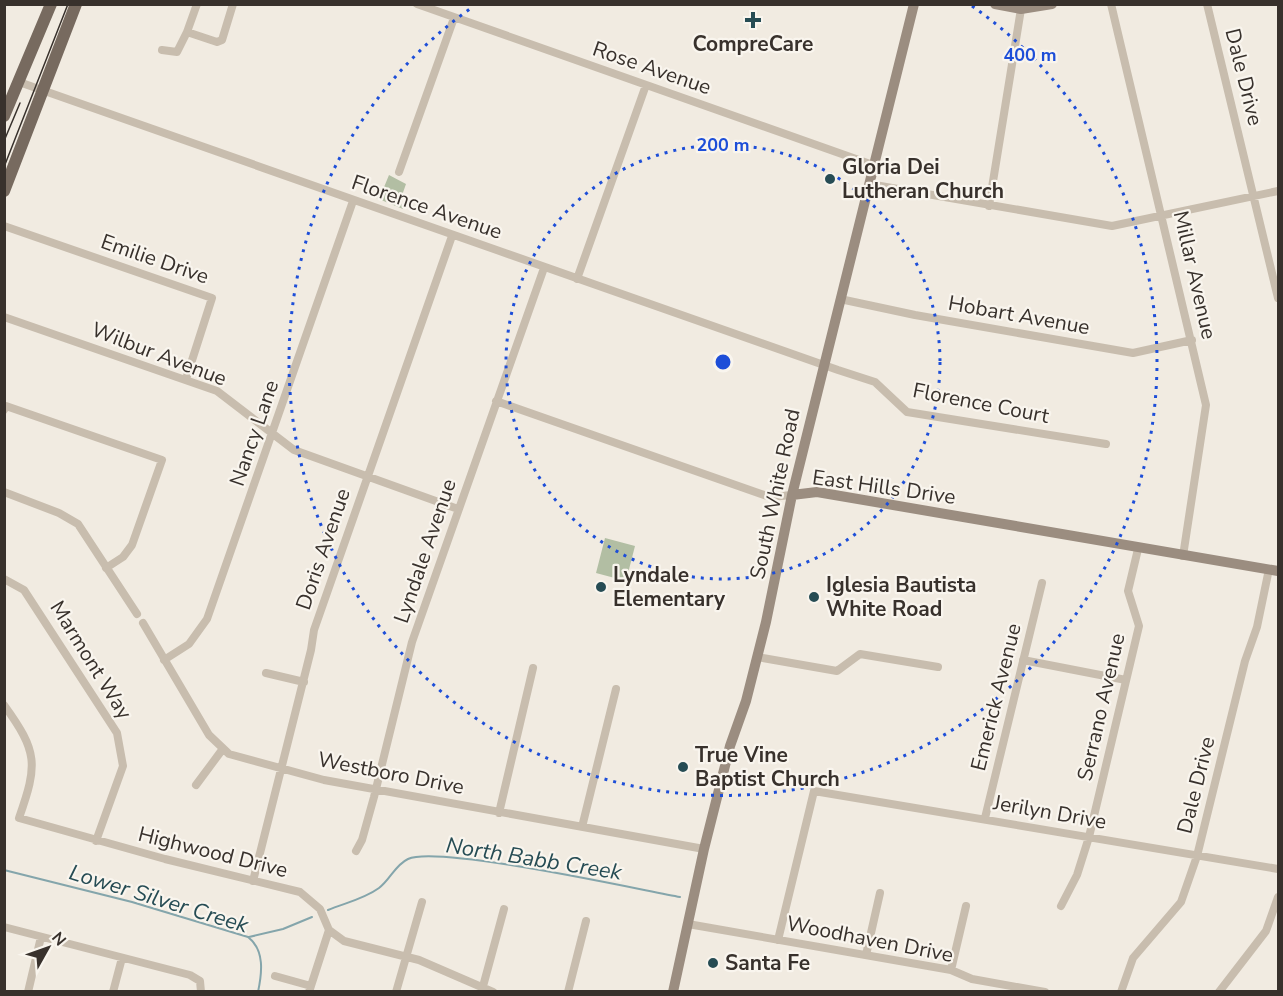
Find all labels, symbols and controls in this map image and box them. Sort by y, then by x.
marker: CompreCare [744,11,762,29]
street label: Dale Drive [1218,25,1270,129]
place label: CompreCare [693,30,813,58]
street label: Rose Avenue [589,35,715,101]
text: 400 m [1003,43,1057,67]
text: 200 m [696,133,750,157]
place label: Gloria Dei Lutheran Church [842,153,1004,205]
street label: Florence Avenue [348,168,506,246]
marker: Gloria Dei Lutheran Church [823,172,837,186]
street label: Millar Avenue [1167,208,1223,342]
street label: Emilie Drive [97,227,213,291]
street label: Hobart Avenue [946,289,1092,341]
street label: Wilbur Avenue [87,315,231,393]
centre of rings [713,352,733,372]
street label: Nancy Lane [223,376,285,490]
street label: Florence Court [911,376,1052,430]
street label: South White Road [743,406,807,582]
street label: East Hills Drive [811,463,957,511]
street label: Lyndale Avenue [387,475,463,627]
street label: Doris Avenue [289,485,357,613]
place label: Lyndale Elementary [613,561,726,613]
place label: Iglesia Bautista White Road [826,571,977,623]
marker: Lyndale Elementary [594,580,608,594]
marker: Iglesia Bautista White Road [807,590,821,604]
street label: Marmont Way [43,595,139,725]
street label: Emerick Avenue [964,620,1028,774]
street label: Serrano Avenue [1070,630,1132,784]
street label: Dale Drive [1170,733,1222,837]
place label: True Vine Baptist Church [695,741,840,793]
street label: Westboro Drive [315,745,467,801]
marker: True Vine Baptist Church [676,760,690,774]
street label: Jerilyn Drive [990,788,1109,836]
street label: Highwood Drive [135,820,291,884]
water label: North Babb Creek [444,830,625,888]
water label: Lower Silver Creek [66,857,253,941]
street label: Woodhaven Drive [784,909,956,969]
north arrow [18,918,78,978]
text: N [46,927,71,951]
place label: Santa Fe [725,949,810,977]
marker: Santa Fe [706,956,720,970]

